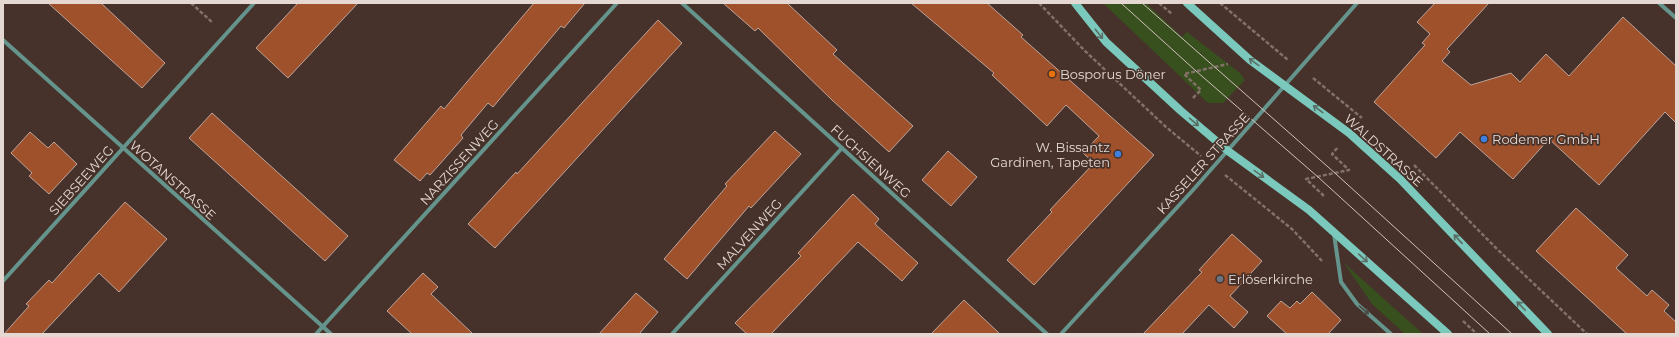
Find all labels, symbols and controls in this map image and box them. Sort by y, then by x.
one-way arrow [1095,28,1103,39]
one-way arrow [1249,58,1260,66]
place label: Bosporus Döner [1060,66,1166,82]
marker: Bosporus Döner [1047,69,1057,79]
one-way arrow [1313,105,1324,114]
street label: KASSELER STRASSE [1153,109,1253,217]
street label: WALDSTRASSE [1341,110,1427,190]
street label: NARZISSENWEG [416,116,502,208]
one-way arrow [1188,118,1199,127]
street label: FUCHSIENWEG [828,121,914,201]
place label: Rodemer GmbH [1492,131,1600,147]
marker: Rodemer GmbH [1479,134,1489,144]
street label: WOTANSTRASSE [127,137,219,223]
place label: W. Bissantz Gardinen, Tapeten [990,139,1110,170]
street label: SIEBSEEWEG [45,142,117,218]
marker: W. Bissantz Gardinen, Tapeten [1113,149,1123,159]
one-way arrow [1253,169,1264,178]
street label: MALVENWEG [713,195,785,273]
one-way arrow [1453,234,1463,244]
one-way arrow [1358,253,1368,263]
place label: Erlöserkirche [1228,271,1313,287]
marker: Erlöserkirche [1215,274,1225,284]
one-way arrow [1516,301,1526,311]
one-way arrow [1359,305,1369,314]

